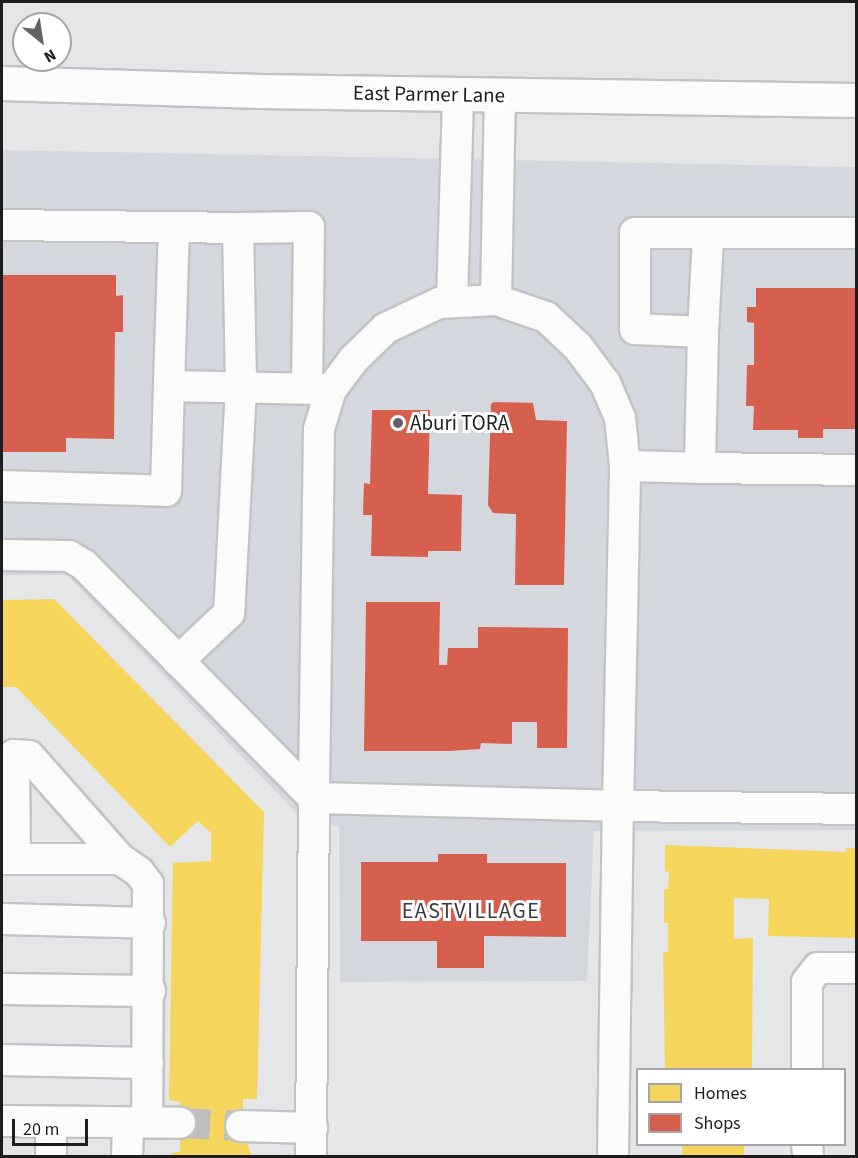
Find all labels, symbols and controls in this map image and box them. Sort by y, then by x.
north arrow [12,12,72,72]
text: N [40,44,60,68]
street label: East Parmer Lane [353,80,505,108]
place label: Aburi TORA [410,410,509,436]
marker: Aburi TORA [391,416,405,430]
district label: EASTVILLAGE [402,899,540,925]
legend [636,1068,846,1146]
text: Homes [694,1081,747,1106]
scale bar [15,1107,92,1145]
text: Shops [694,1111,741,1136]
text: 20 m [23,1117,59,1142]

